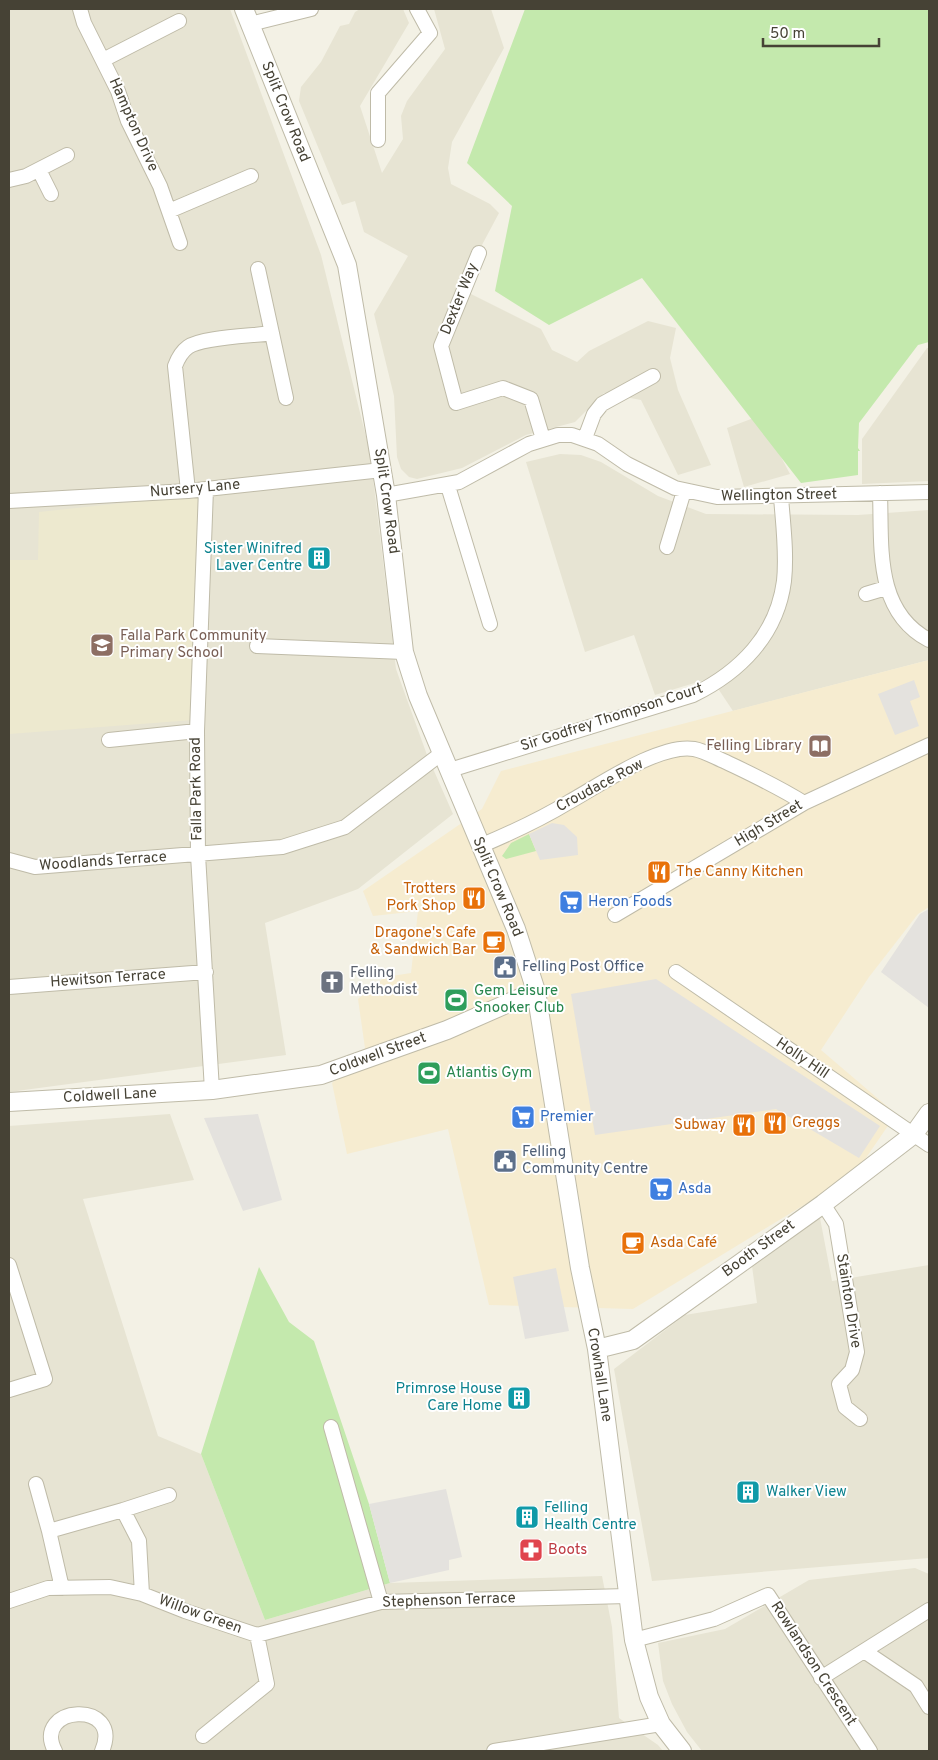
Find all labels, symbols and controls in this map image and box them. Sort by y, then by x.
scale bar [763,15,879,47]
text: 50 m [770,25,805,44]
street label: Split Crow Road [256,59,314,165]
street label: Hampton Drive [104,75,162,175]
street label: Dexter Way [437,260,483,338]
street label: Split Crow Road [369,447,403,555]
street label: Nursery Lane [149,476,241,502]
street label: Wellington Street [721,485,837,507]
place label: Sister Winifred Laver Centre [204,540,302,576]
building icon: Sister Winifred Laver Centre [306,545,332,571]
place label: Falla Park Community Primary School [120,627,267,663]
school or university icon: Falla Park Community Primary School [89,632,115,658]
street label: Sir Godfrey Thompson Court [518,679,706,757]
library icon: Felling Library [807,733,833,759]
street label: Falla Park Road [187,737,207,841]
place label: Felling Library [706,737,802,756]
street label: Croudace Row [553,755,647,817]
street label: High Street [732,796,806,852]
street label: Split Crow Road [467,834,527,940]
street label: Woodlands Terrace [39,848,167,876]
restaurant icon: The Canny Kitchen [646,859,672,885]
place label: The Canny Kitchen [676,863,803,882]
place label: Trotters Pork Shop [387,880,456,916]
restaurant icon: Trotters Pork Shop [461,885,487,911]
supermarket icon: Heron Foods [558,889,584,915]
place label: Heron Foods [588,893,672,912]
place label: Dragone's Cafe & Sandwich Bar [370,924,476,960]
cafe icon: Dragone's Cafe & Sandwich Bar [481,929,507,955]
public building icon: Felling Post Office [492,954,518,980]
place label: Felling Post Office [522,958,644,977]
place label: Felling Methodist [350,964,417,1000]
street label: Hewitson Terrace [50,965,166,993]
church icon: Felling Methodist [319,969,345,995]
place label: Gem Leisure Snooker Club [474,982,564,1018]
sports icon: Gem Leisure Snooker Club [443,987,469,1013]
street label: Coldwell Street [327,1029,429,1081]
street label: Holly Hill [772,1034,832,1084]
sports icon: Atlantis Gym [416,1060,442,1086]
place label: Atlantis Gym [446,1064,532,1083]
street label: Coldwell Lane [63,1084,157,1108]
supermarket icon: Premier [510,1104,536,1130]
place label: Premier [540,1108,594,1127]
restaurant icon: Greggs [762,1110,788,1136]
restaurant icon: Subway [731,1112,757,1138]
place label: Greggs [792,1114,840,1133]
place label: Subway [674,1116,726,1135]
place label: Felling Community Centre [522,1143,648,1179]
public building icon: Felling Community Centre [492,1148,518,1174]
supermarket icon: Asda [648,1176,674,1202]
place label: Asda [678,1180,711,1199]
street label: Booth Street [719,1216,799,1282]
cafe icon: Asda Café [620,1230,646,1256]
place label: Asda Café [650,1234,717,1253]
street label: Stainton Drive [831,1252,865,1350]
street label: Crowhall Lane [582,1327,616,1423]
place label: Primrose House Care Home [396,1380,502,1416]
building icon: Primrose House Care Home [506,1385,532,1411]
building icon: Walker View [735,1479,761,1505]
place label: Walker View [766,1483,847,1502]
place label: Felling Health Centre [544,1499,637,1535]
building icon: Felling Health Centre [514,1504,540,1530]
pharmacy icon: Boots [518,1537,544,1563]
place label: Boots [548,1541,587,1560]
street label: Stephenson Terrace [382,1589,516,1613]
street label: Willow Green [156,1591,244,1639]
street label: Rowlandson Crescent [766,1598,860,1730]

